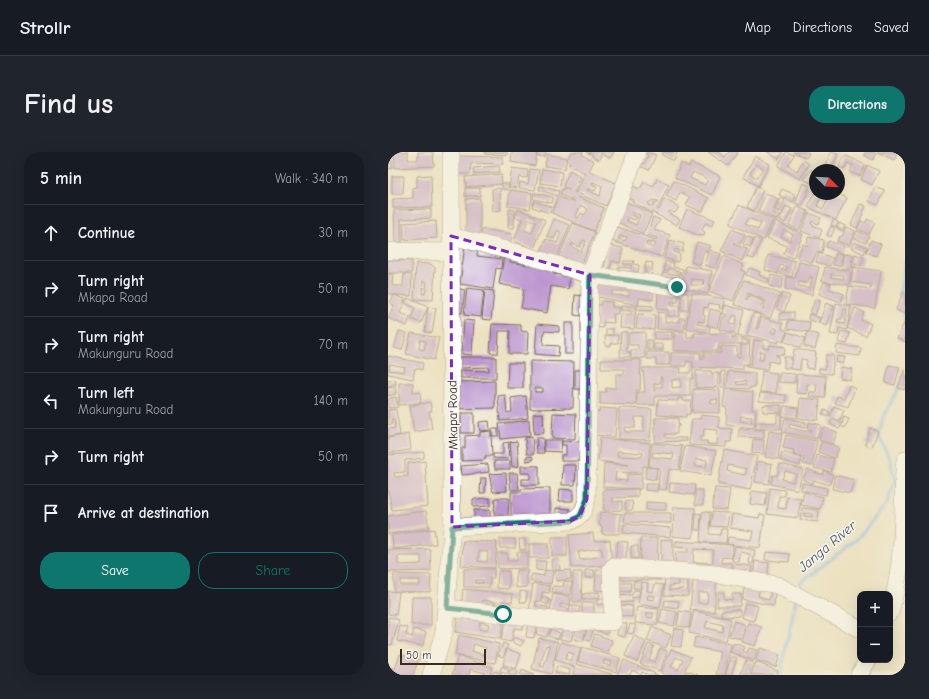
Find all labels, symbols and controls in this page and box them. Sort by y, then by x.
text: Strollr [20,17,70,39]
text: Map [744,19,771,36]
text: Directions [793,19,852,36]
text: Saved [874,19,909,36]
button: Directions [809,86,905,123]
text: Find us [24,88,113,120]
north arrow [809,164,845,200]
text: 5 min [40,169,82,188]
text: Walk · 340 m [275,171,348,186]
icon: ahead [40,222,62,244]
text: Continue [78,224,135,242]
text: 30 m [318,225,348,240]
text: Turn right [78,272,144,290]
icon: right [40,278,62,300]
route end [668,278,686,296]
text: 50 m [318,281,348,296]
text: Mkapa Road [78,290,148,305]
text: Turn right [78,328,144,346]
icon: right [40,334,62,356]
text: 70 m [319,337,348,352]
text: Makunguru Road [78,346,173,361]
street label: Mkapa Road [444,380,461,450]
text: Turn left [78,384,134,402]
icon: left [40,390,62,412]
text: 140 m [314,393,348,408]
text: Makunguru Road [78,402,173,417]
icon: right [40,446,62,468]
text: Turn right [78,448,144,466]
text: 50 m [318,449,348,464]
icon: arrive [40,502,62,524]
text: Arrive at destination [78,504,209,522]
water label: Janga River [794,516,861,576]
button: Save [40,552,190,589]
button: Share [198,552,348,589]
map controls [857,591,893,663]
button: + [857,591,893,627]
route start [494,605,512,623]
button: − [857,627,893,663]
scale bar [400,647,486,666]
text: 50 m [406,649,431,662]

